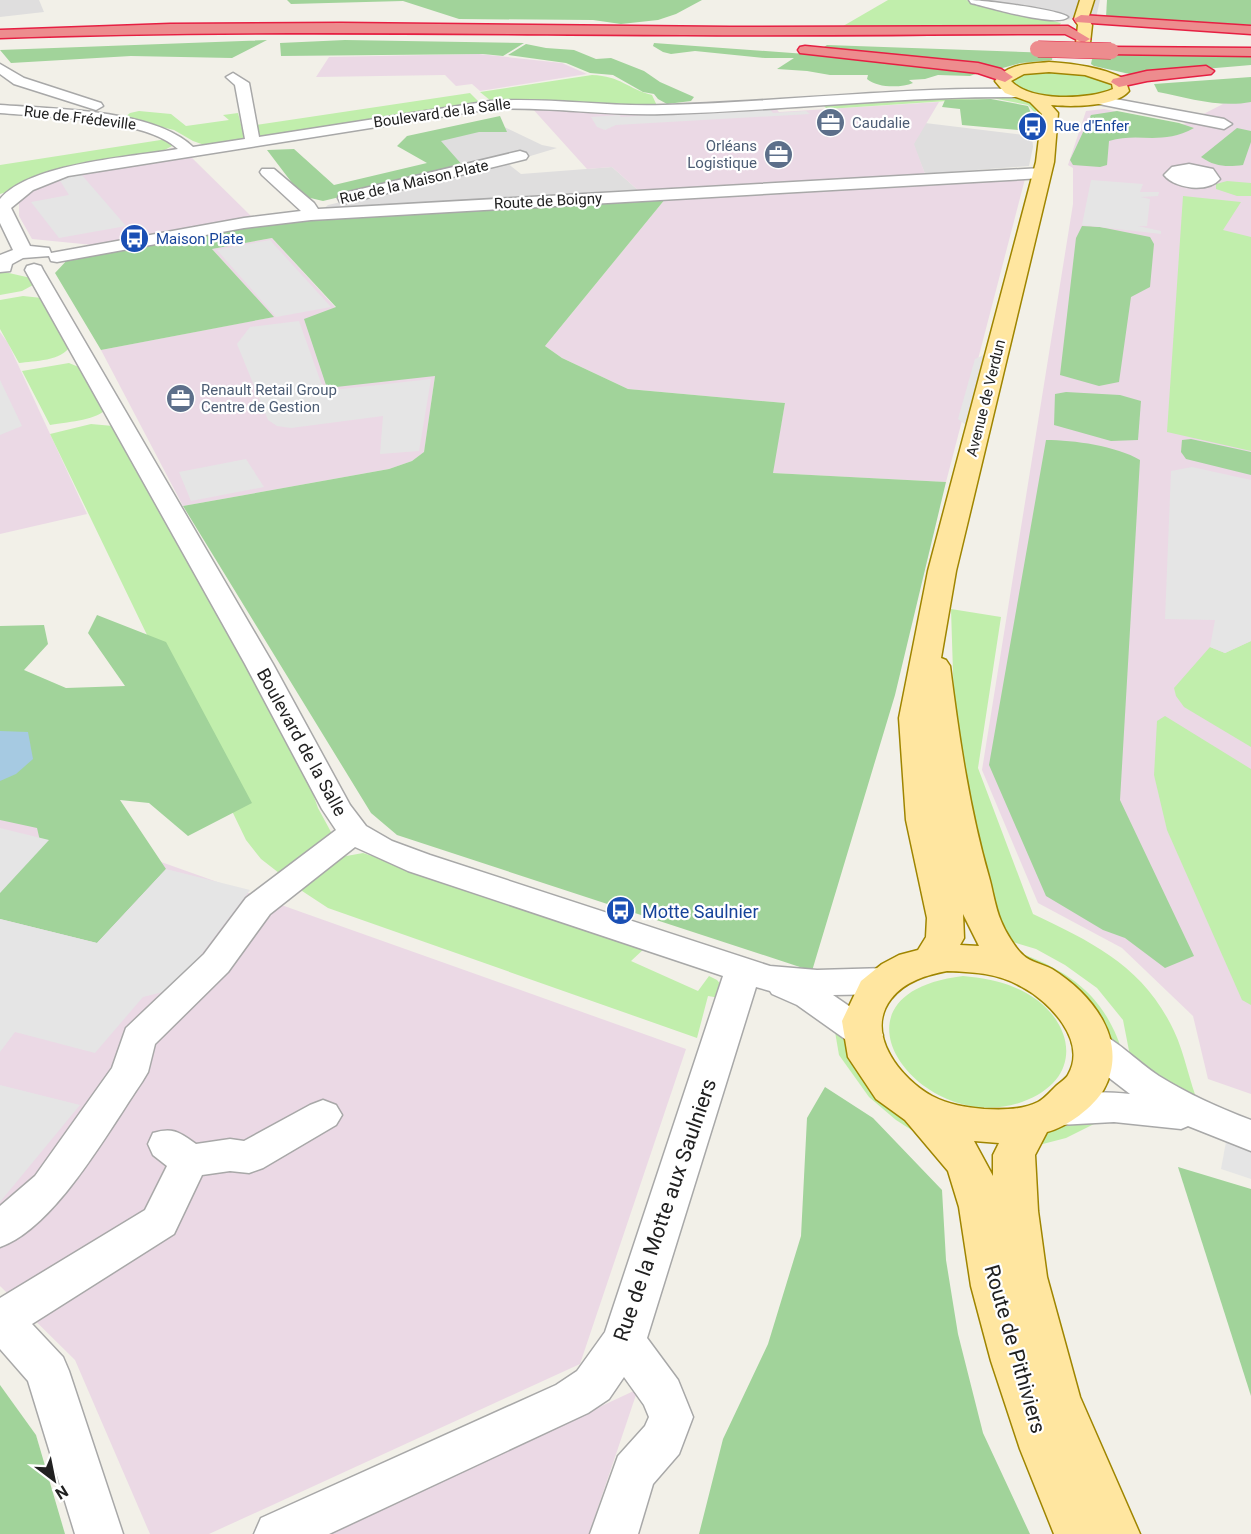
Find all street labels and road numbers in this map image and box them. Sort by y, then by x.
street label: Boulevard de la Salle [372,94,512,132]
street label: Rue de Frédeville [23,102,137,134]
street label: Rue de la Maison Plate [338,156,490,208]
street label: Route de Boigny [494,189,602,213]
street label: Avenue de Verdun [963,338,1009,458]
street label: Boulevard de la Salle [253,664,351,820]
street label: Rue de la Motte aux Saulniers [609,1076,721,1344]
street label: Route de Pithiviers [979,1262,1051,1436]

